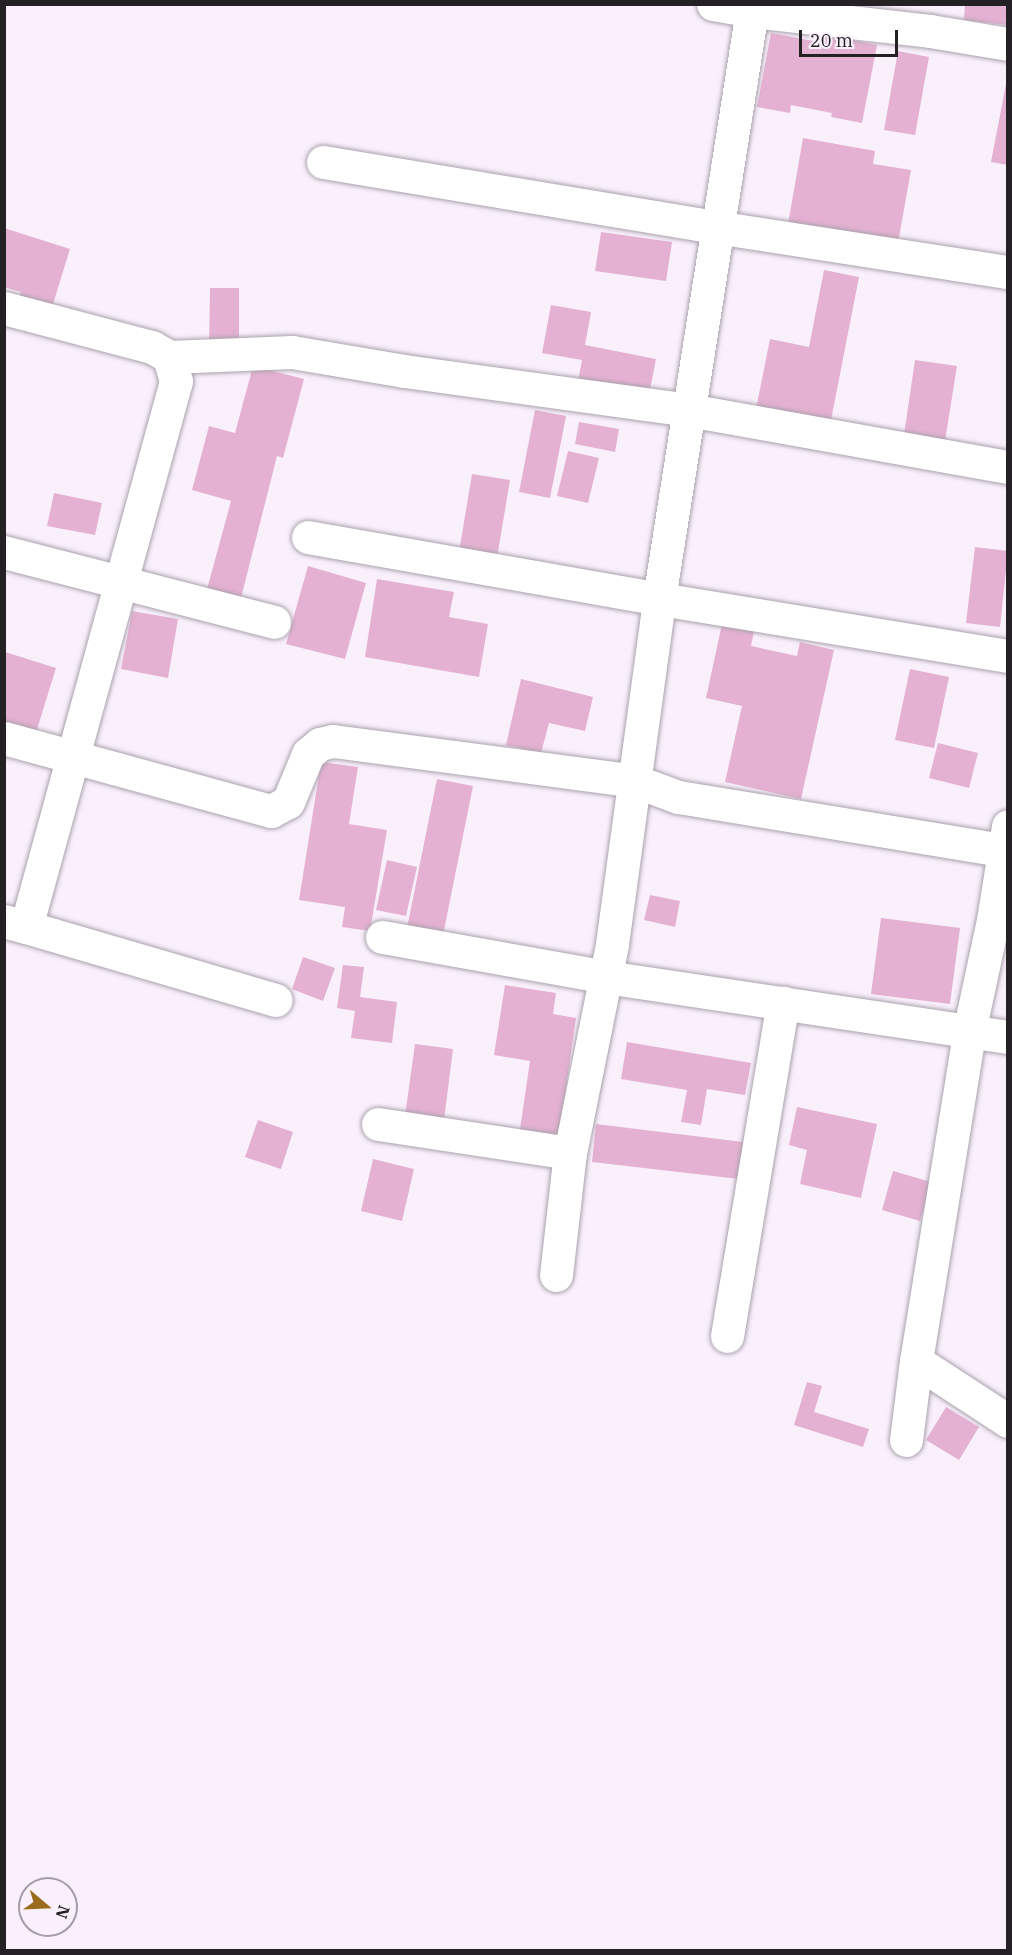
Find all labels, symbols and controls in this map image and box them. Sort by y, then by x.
scale bar [802,18,901,56]
text: 20 m [810,29,853,52]
north arrow [18,1877,78,1937]
text: N [52,1903,75,1921]

